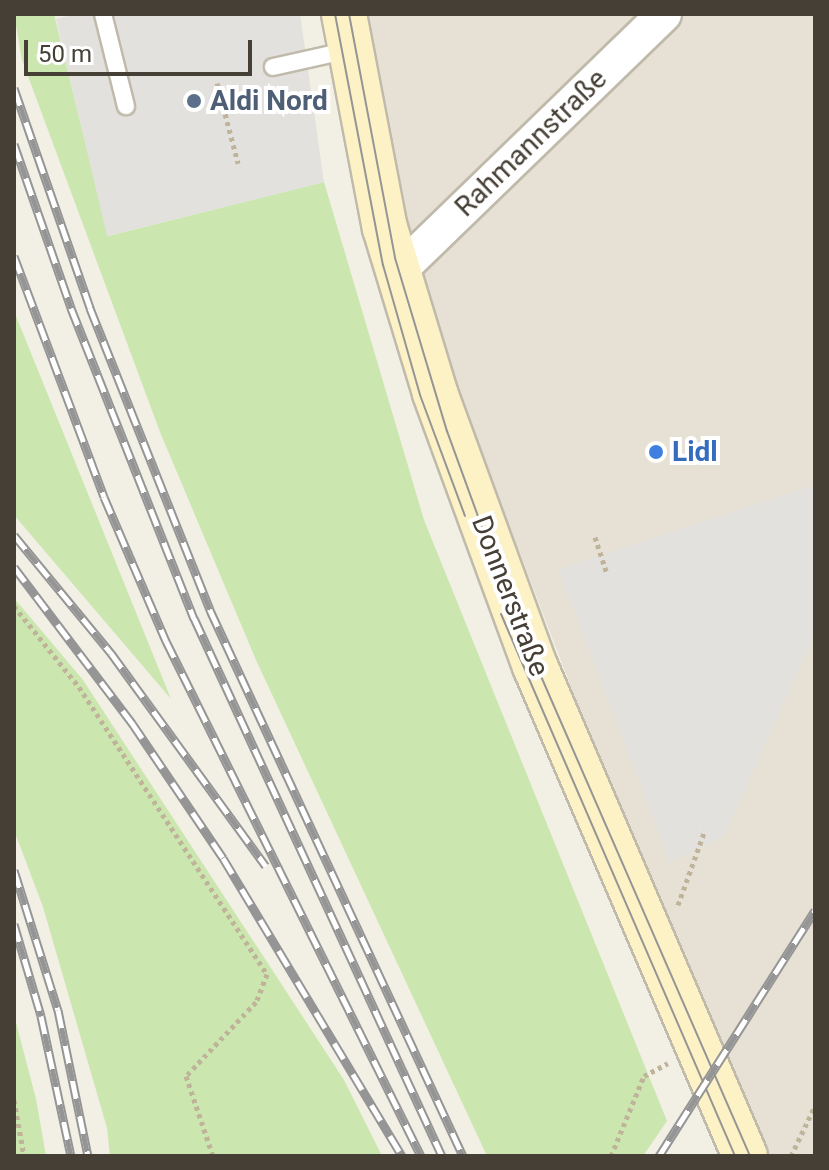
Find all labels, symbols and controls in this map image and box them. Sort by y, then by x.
scale bar [28,24,256,74]
text: 50 m [38,40,92,68]
street label: Rahmannstraße [448,62,614,224]
place label: Aldi Nord [210,84,328,118]
marker: Aldi Nord [185,92,203,110]
place label: Lidl [672,435,718,469]
marker: Lidl [647,443,665,461]
street label: Donnerstraße [464,511,556,681]

